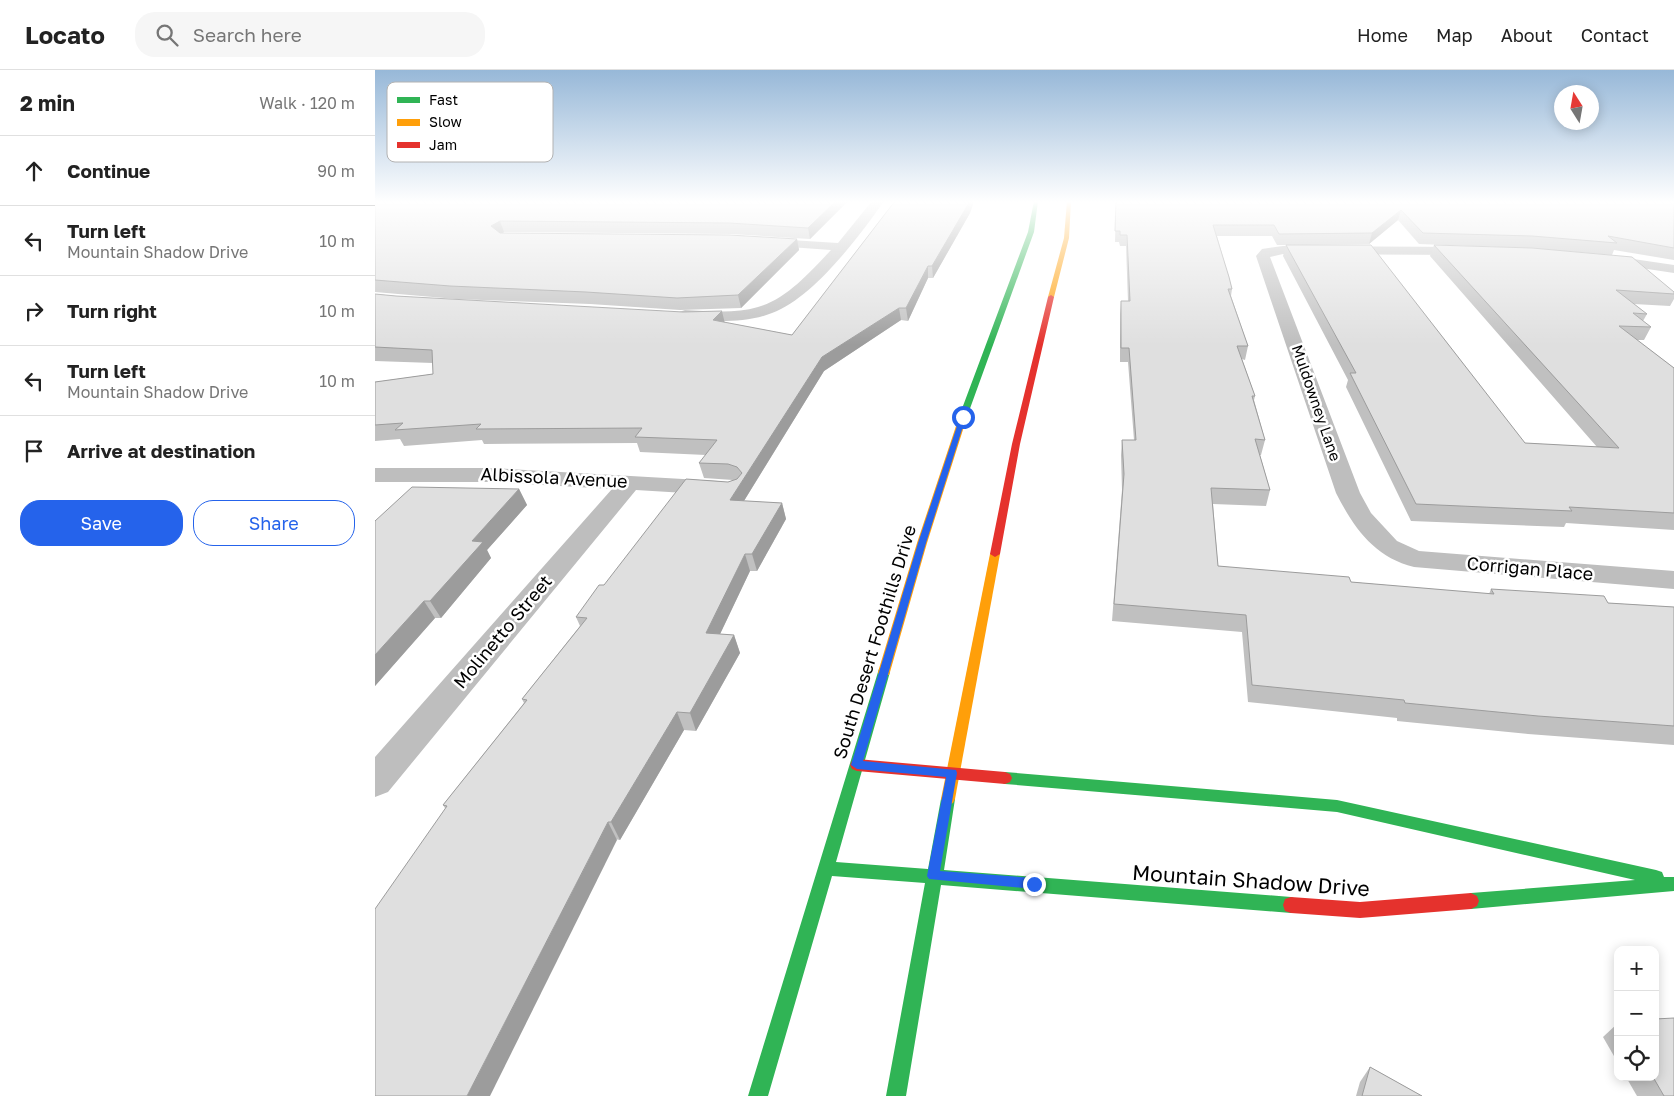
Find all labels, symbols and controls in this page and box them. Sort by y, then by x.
search box [135,12,485,57]
text: Locato [25,20,105,49]
icon: search [153,21,181,49]
text: Search here [193,23,302,46]
text: Home [1357,24,1408,46]
text: Map [1436,24,1473,46]
text: About [1501,24,1553,46]
text: Contact [1581,24,1649,46]
legend [387,82,553,162]
north arrow [1554,85,1599,130]
text: 2 min [20,90,75,116]
text: Fast [429,91,458,108]
text: Walk · 120 m [259,93,355,113]
text: Slow [429,113,462,130]
text: Jam [429,136,457,153]
icon: ahead [20,157,48,185]
text: Continue [67,159,150,182]
text: 90 m [317,161,355,181]
text: Turn left [67,219,146,242]
icon: left [20,227,48,255]
text: 10 m [319,231,355,251]
text: Mountain Shadow Drive [67,242,248,262]
icon: right [20,297,48,325]
text: Turn right [67,299,157,322]
text: 10 m [319,301,355,321]
street label: Muldowney Lane [1289,342,1345,463]
text: Turn left [67,359,146,382]
icon: left [20,367,48,395]
text: 10 m [319,371,355,391]
text: Mountain Shadow Drive [67,382,248,402]
route start [952,406,975,429]
icon: arrive [20,437,48,465]
text: Arrive at destination [67,439,255,462]
street label: Albissola Avenue [480,462,628,492]
button: Save [20,500,183,546]
button: Share [193,500,355,546]
street label: South Desert Foothills Drive [828,522,920,761]
street label: Corrigan Place [1466,552,1594,584]
street label: Molinetto Street [448,570,556,693]
street label: Mountain Shadow Drive [1131,859,1371,901]
route end [1023,873,1046,896]
map controls [1614,946,1659,1081]
button: + [1614,946,1659,991]
button: − [1614,991,1659,1036]
button: locate [1614,1036,1659,1081]

